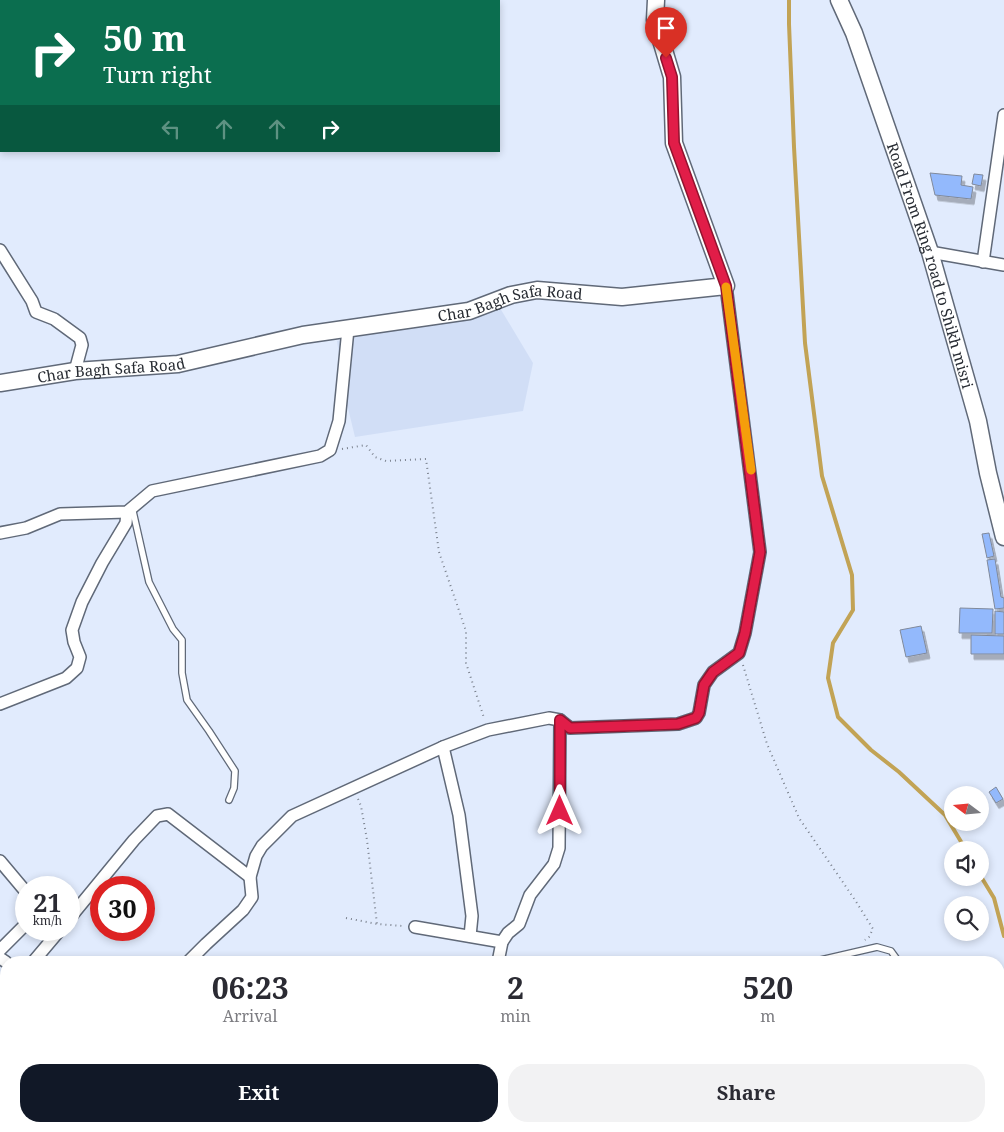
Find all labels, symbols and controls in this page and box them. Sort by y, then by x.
pin [645,7,687,58]
text: 50 m [103,14,186,61]
icon: arrive [652,14,680,42]
icon: right [20,20,85,85]
text: Turn right [103,59,212,89]
icon: left [157,115,185,143]
icon: ahead [210,115,238,143]
icon: ahead [263,115,291,143]
icon: right [316,115,344,143]
street label: Road From Ring road to Shikh misri [883,140,978,391]
street label: Char Bagh Safa Road [436,280,583,325]
street label: Char Bagh Safa Road [36,353,187,387]
position arrow [533,784,585,836]
north arrow [944,786,989,831]
map controls [944,786,989,941]
button: sound [944,841,989,886]
speed limit sign: 30 [90,876,155,941]
text: 21 [33,885,62,919]
button: search [944,896,989,941]
text: km/h [33,912,62,929]
text: 06:23 [212,967,289,1008]
text: 2 [507,967,524,1008]
text: 520 [742,967,793,1008]
text: Arrival [223,1005,277,1027]
text: min [500,1005,531,1027]
text: m [760,1005,775,1027]
button: Exit [20,1064,498,1122]
button: Share [508,1064,985,1122]

